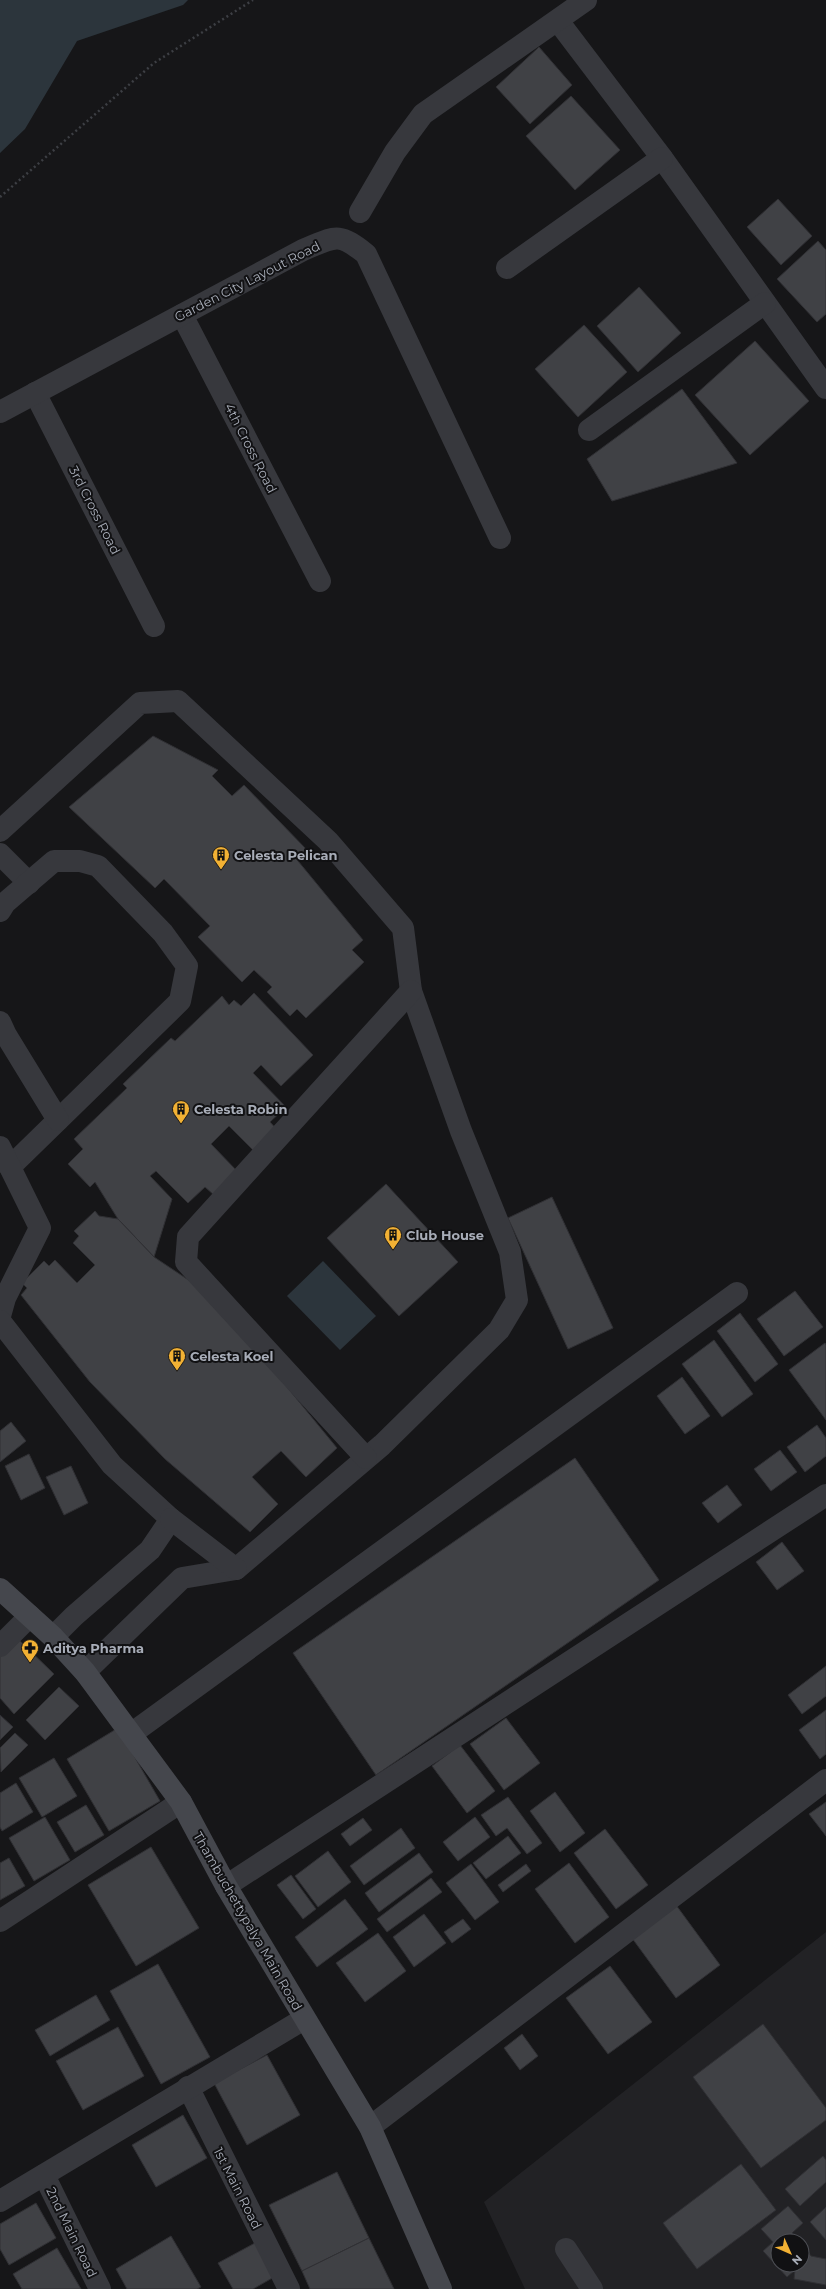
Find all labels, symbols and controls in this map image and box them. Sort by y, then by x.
street label: Garden City Layout Road [172,237,322,325]
street label: 4th Cross Road [221,400,281,496]
street label: 3rd Cross Road [66,463,124,557]
building icon: Celesta Pelican [211,845,231,870]
place label: Celesta Pelican [234,847,338,863]
building icon: Celesta Robin [171,1099,191,1124]
place label: Celesta Robin [194,1101,287,1117]
building icon: Club House [383,1225,403,1250]
place label: Club House [406,1227,484,1243]
building icon: Celesta Koel [167,1346,187,1371]
place label: Celesta Koel [190,1348,273,1364]
pharmacy icon: Aditya Pharma [20,1638,40,1663]
place label: Aditya Pharma [42,1640,144,1656]
street label: Thambuchettypalya Main Road [190,1829,306,2013]
street label: 1st Main Road [211,2144,265,2232]
street label: 2nd Main Road [43,2184,101,2280]
north arrow [770,2233,810,2273]
text: N [789,2252,805,2268]

